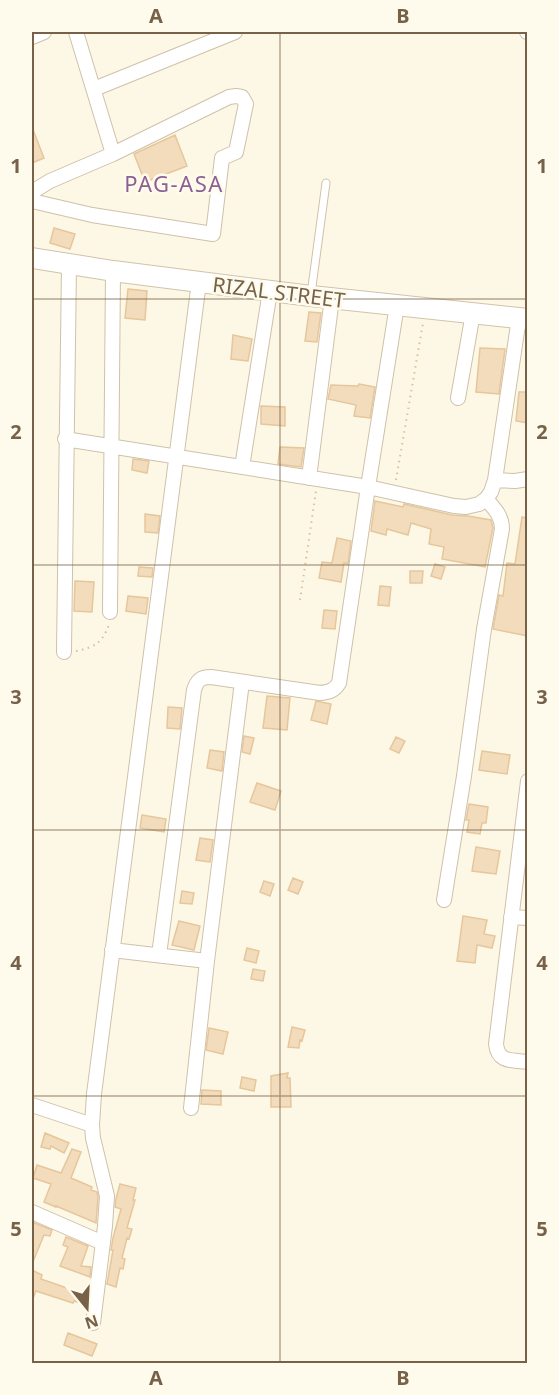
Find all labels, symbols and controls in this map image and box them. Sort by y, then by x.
text: A [149,2,163,29]
text: B [396,2,410,29]
text: 1 [10,152,22,179]
text: 1 [536,152,548,179]
district label: PAG-ASA [124,168,224,198]
street label: RIZAL STREET [211,270,347,314]
text: 2 [10,418,22,445]
text: 2 [536,418,548,445]
text: 3 [10,683,22,710]
text: 3 [536,683,548,710]
text: 4 [10,949,22,976]
text: 4 [536,949,548,976]
text: 5 [10,1215,22,1242]
text: 5 [536,1215,548,1242]
north arrow [57,1278,117,1338]
text: N [82,1310,101,1335]
text: A [149,1364,163,1391]
text: B [396,1364,410,1391]

